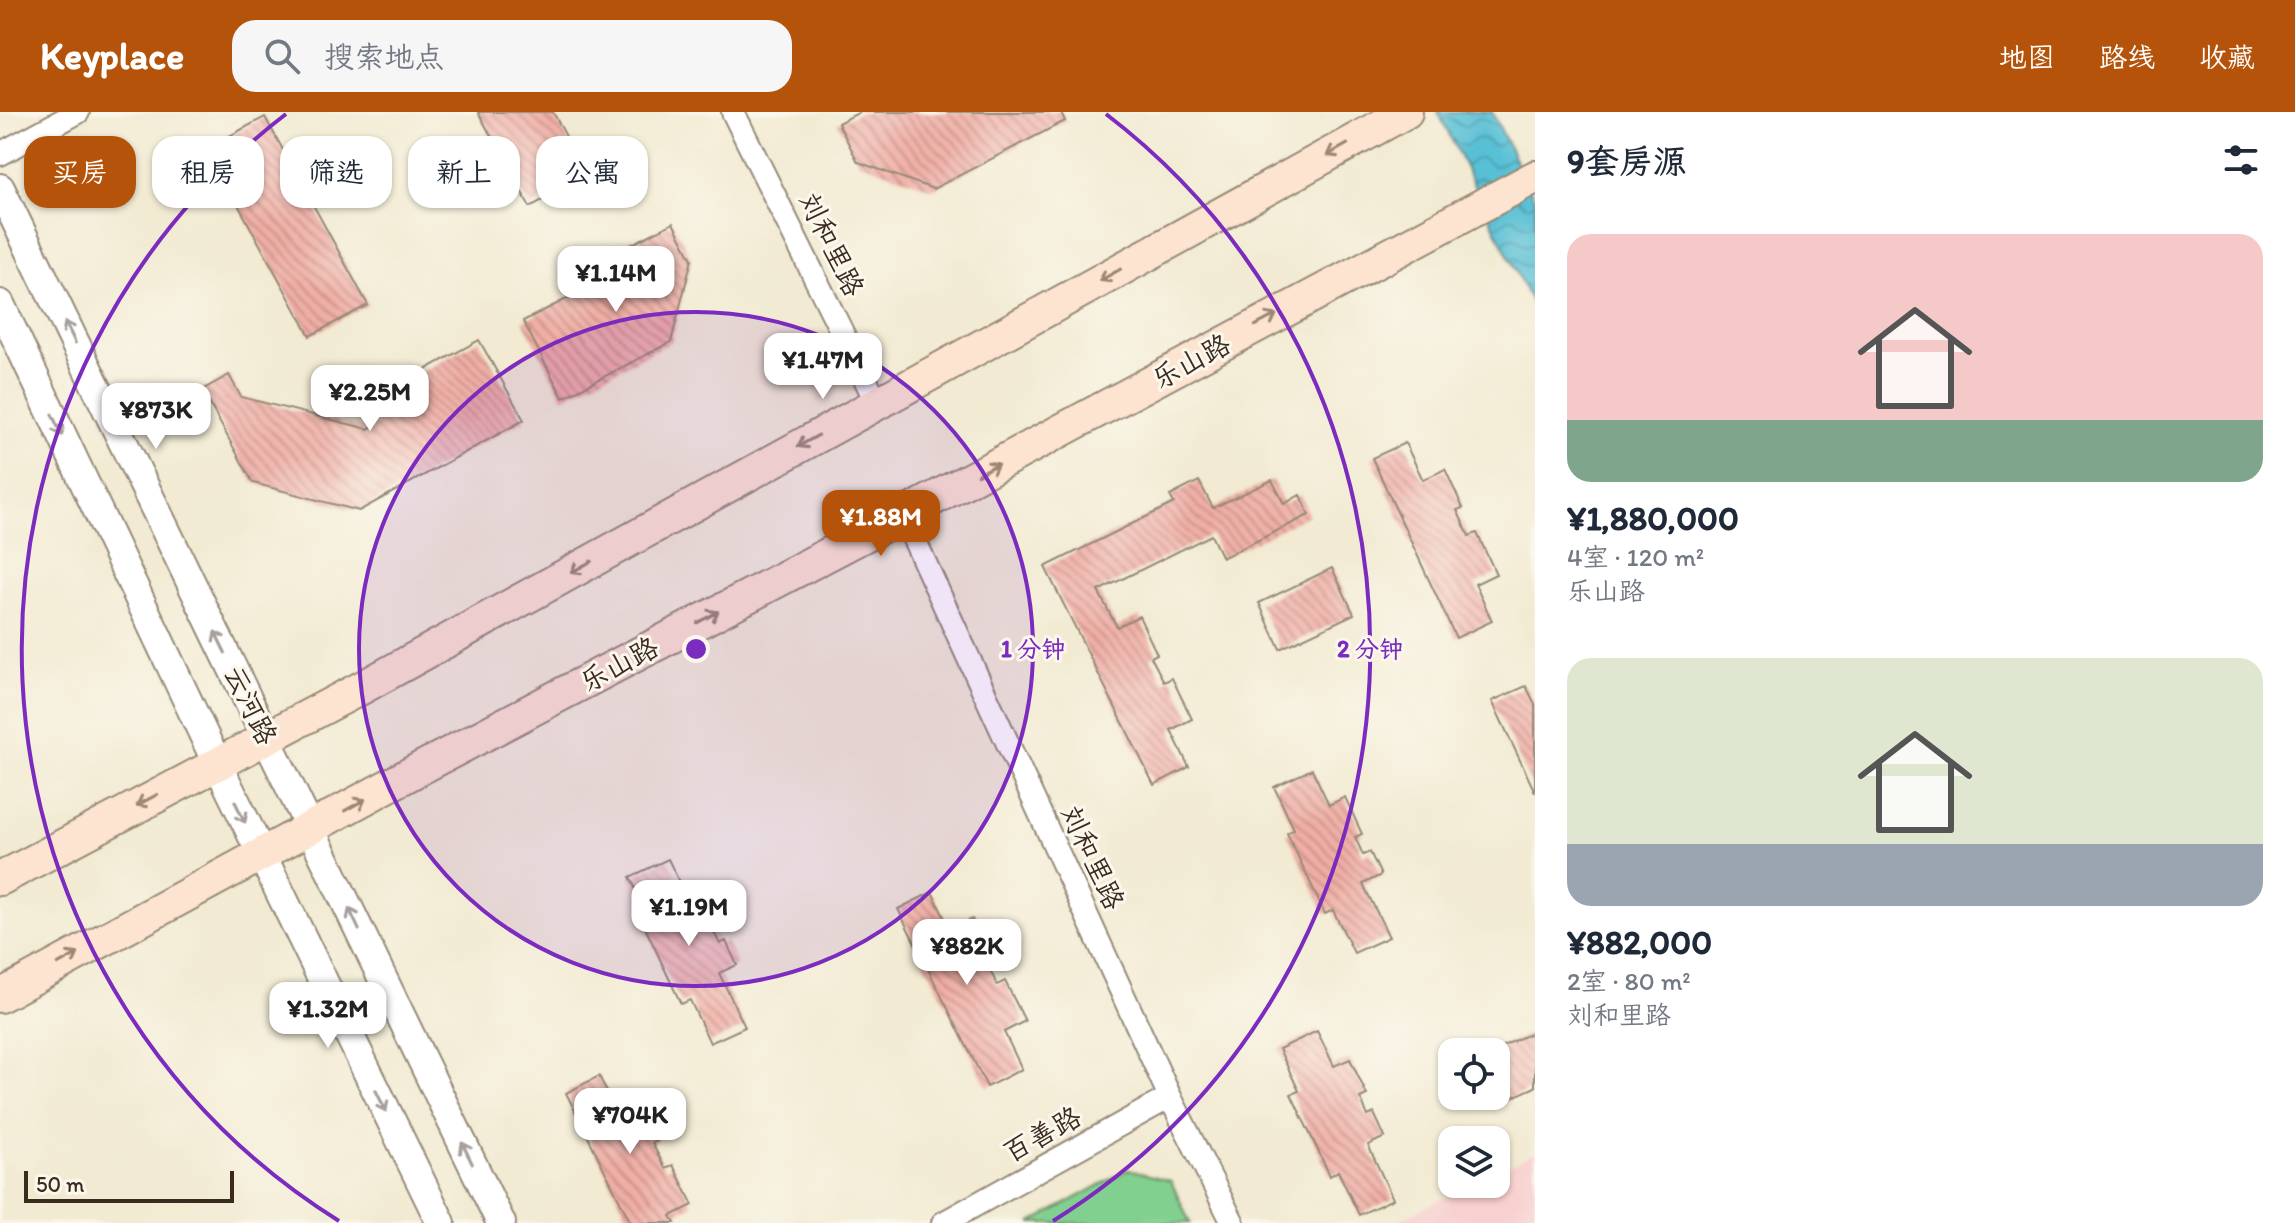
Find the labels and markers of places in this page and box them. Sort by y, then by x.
pin: ¥1.14M [551,246,681,314]
pin: ¥1.47M [758,333,888,401]
pin: ¥2.25M [305,365,435,433]
pin: ¥873K [100,383,212,451]
pin: ¥1.88M [816,490,946,558]
centre of rings [682,635,710,663]
pin: ¥1.19M [624,880,754,948]
pin: ¥882K [911,919,1023,987]
pin: ¥1.32M [263,982,393,1050]
pin: ¥704K [574,1088,686,1156]

